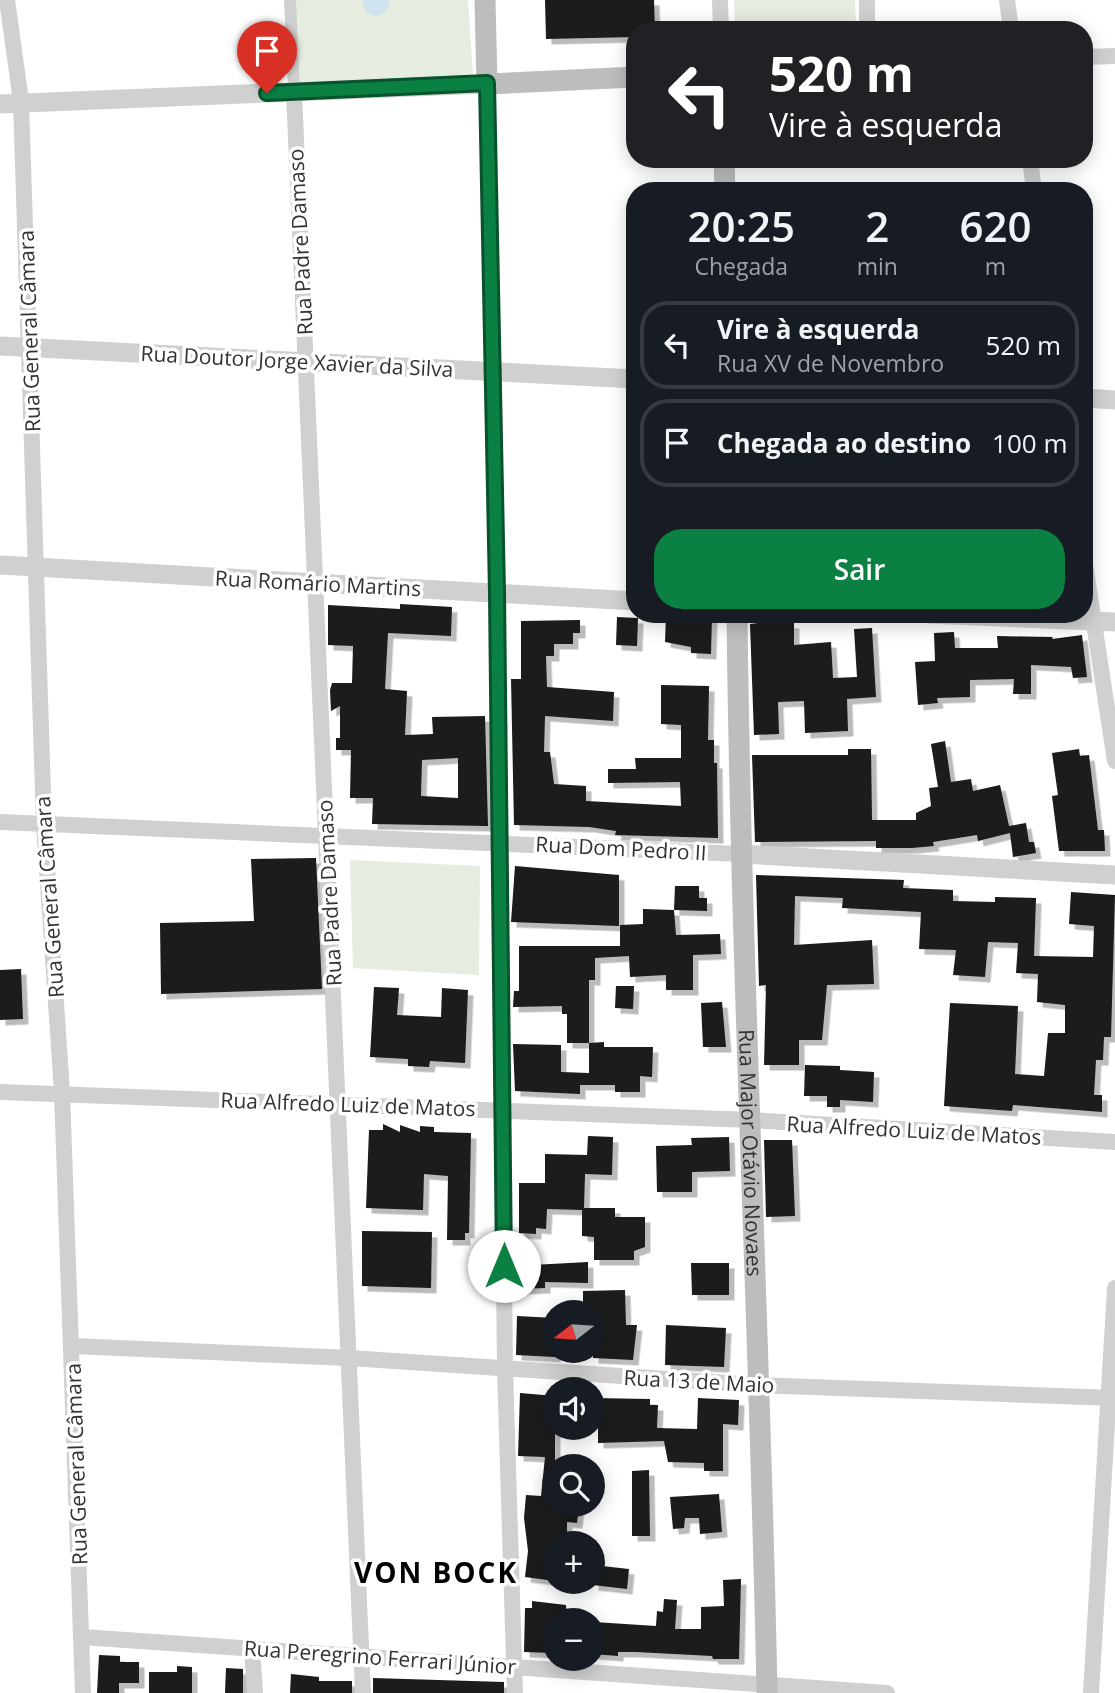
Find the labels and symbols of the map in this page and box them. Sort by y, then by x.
pin [237,21,297,93]
street label: Rua Padre Damaso [281,148,319,336]
street label: Rua General Câmara [11,230,47,432]
street label: Rua Doutor Jorge Xavier da Silva [140,339,454,383]
street label: Rua Romário Martins [214,564,422,602]
street label: Rua General Câmara [28,795,70,999]
street label: Rua Padre Damaso [310,799,348,987]
street label: Rua Dom Pedro II [535,830,707,866]
street label: Rua Major Otávio Novaes [733,1029,769,1277]
street label: Rua Alfredo Luiz de Matos [220,1086,476,1122]
street label: Rua Alfredo Luiz de Matos [786,1109,1042,1151]
position arrow [467,1229,541,1303]
north arrow [542,1300,606,1363]
street label: Rua General Câmara [58,1363,94,1565]
street label: Rua 13 de Maio [623,1363,775,1399]
district label: VON BOCK [354,1553,518,1591]
street label: Rua Peregrino Ferrari Júnior [243,1634,517,1681]

